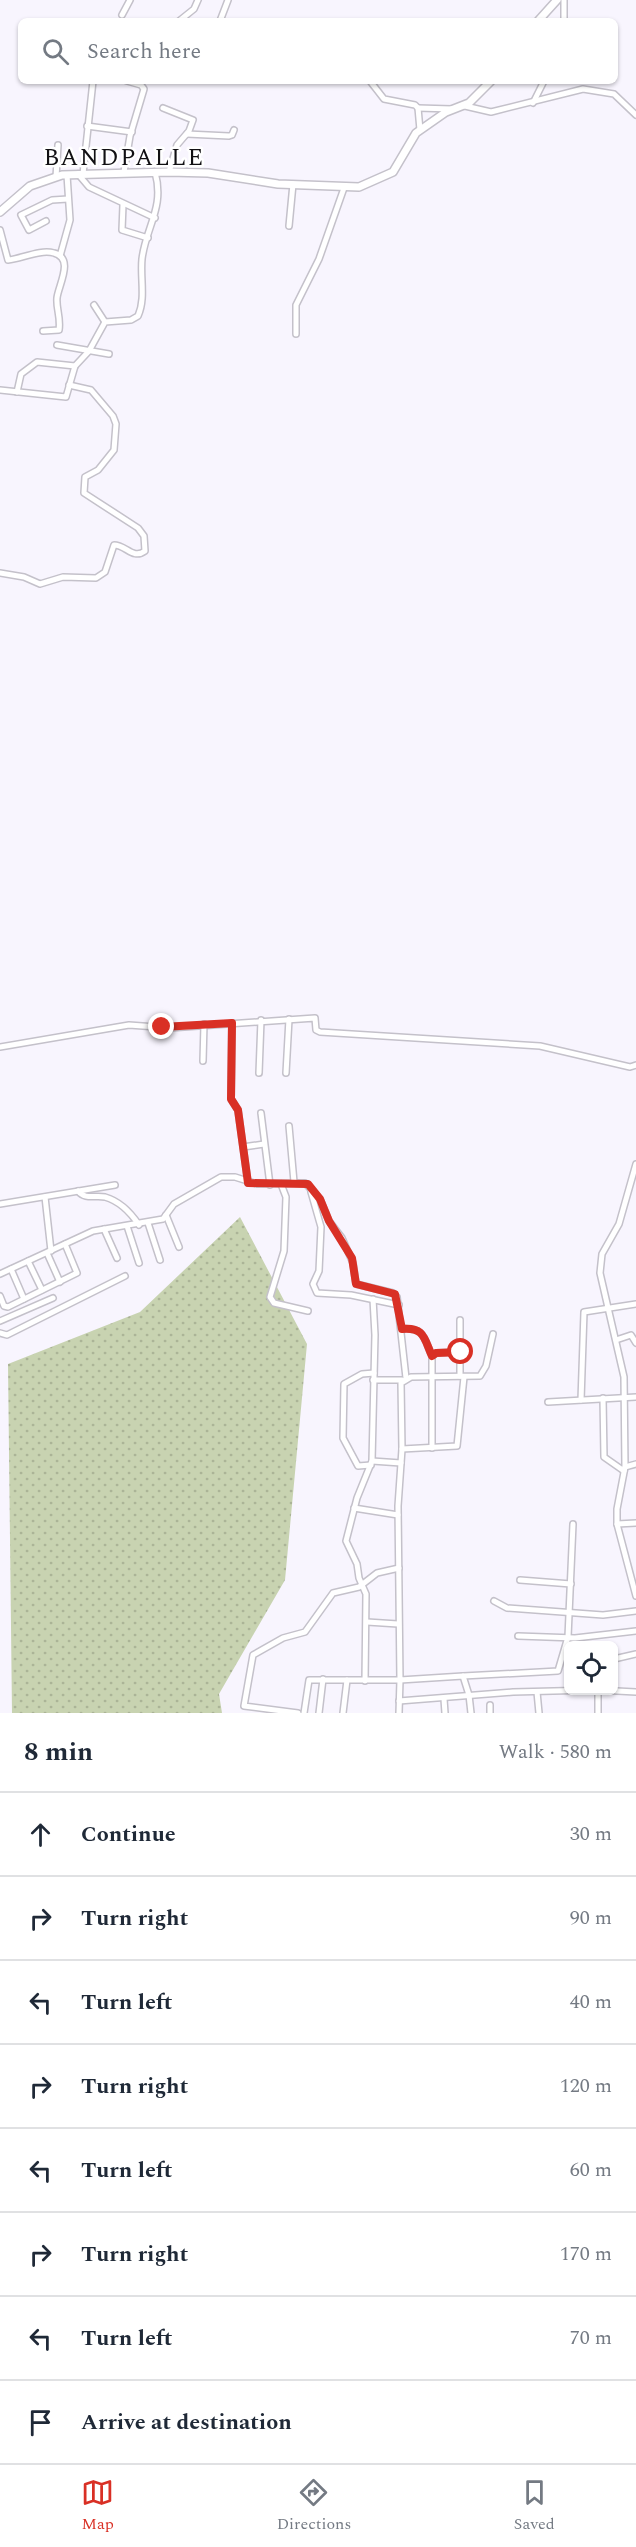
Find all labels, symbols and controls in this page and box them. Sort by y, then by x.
search box [18,18,618,84]
icon: search [39,35,72,68]
text: Search here [87,35,201,68]
district label: BANDPALLE [43,140,205,176]
route end [148,1013,174,1039]
route start [447,1338,473,1364]
map controls [564,1641,618,1695]
button: locate [564,1641,618,1695]
text: 8 min [24,1732,93,1772]
text: Walk · 580 m [499,1737,612,1767]
icon: ahead [24,1818,57,1851]
text: Continue [81,1818,176,1851]
text: 30 m [570,1819,612,1849]
icon: right [24,1902,57,1935]
text: Turn right [81,1902,188,1935]
text: 90 m [570,1903,612,1933]
icon: left [24,1986,57,2019]
text: Turn left [81,1986,173,2019]
text: 40 m [570,1987,612,2017]
icon: right [24,2070,57,2103]
text: Turn right [81,2070,188,2103]
text: 120 m [560,2071,612,2101]
icon: left [24,2154,57,2187]
text: Turn left [81,2154,173,2187]
text: 60 m [570,2155,612,2185]
icon: right [24,2238,57,2271]
text: Turn right [81,2238,188,2271]
text: 170 m [560,2239,612,2269]
icon: left [24,2322,57,2355]
text: Turn left [81,2322,173,2355]
text: 70 m [570,2323,612,2353]
icon: arrive [24,2406,57,2439]
text: Arrive at destination [81,2406,292,2439]
tab: Map [81,2476,114,2536]
tab: Directions [277,2476,351,2536]
tab: Saved [514,2476,555,2536]

